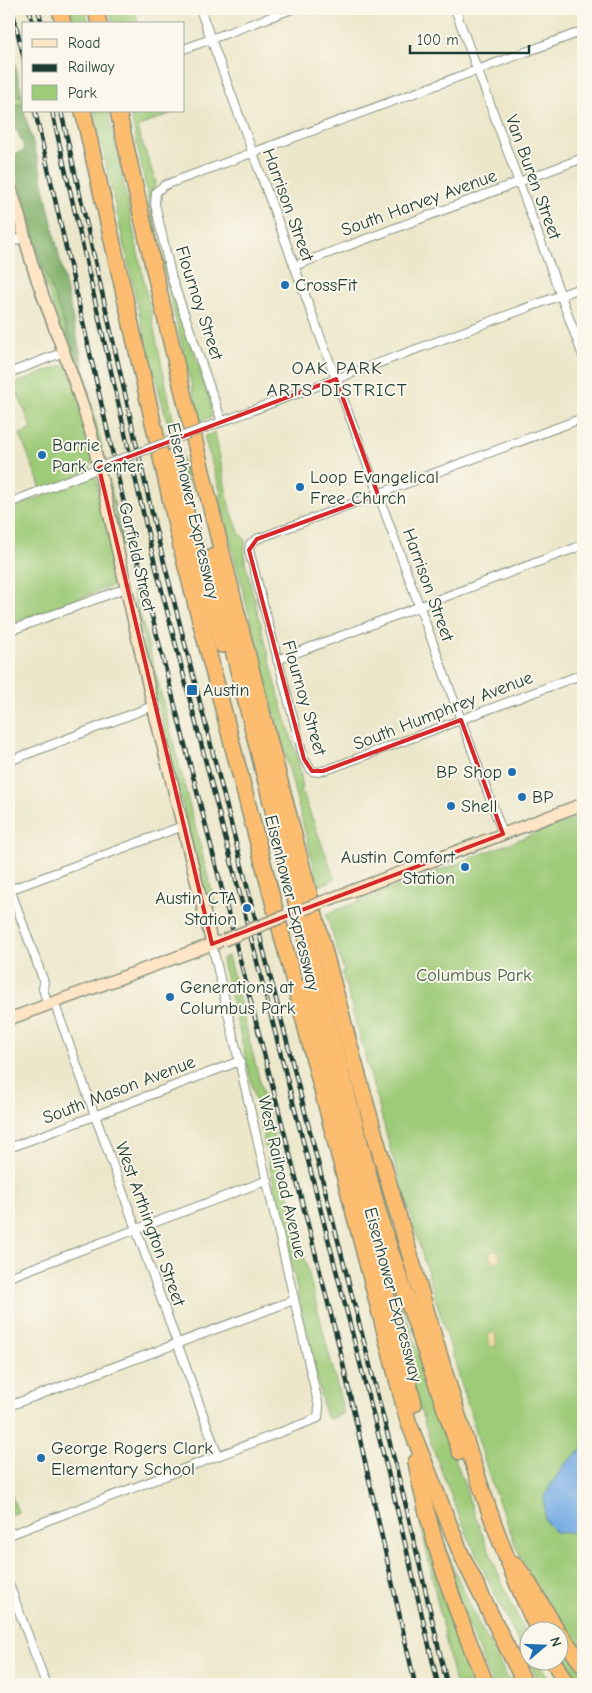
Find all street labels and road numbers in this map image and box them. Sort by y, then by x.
street label: Van Buren Street [501,112,566,243]
street label: Harrison Street [258,146,318,265]
street label: South Harvey Avenue [338,165,500,241]
street label: Flournoy Street [171,243,228,364]
street label: Eisenhower Expressway [162,421,224,602]
street label: Garfield Street [114,500,160,615]
street label: Harrison Street [398,526,458,645]
street label: Flournoy Street [278,638,331,759]
street label: South Humphrey Avenue [350,667,536,755]
street label: Eisenhower Expressway [260,813,324,994]
street label: South Mason Avenue [40,1051,198,1129]
street label: West Railroad Avenue [253,1094,311,1260]
street label: West Arthington Street [111,1139,190,1310]
street label: Eisenhower Expressway [359,1205,427,1386]

